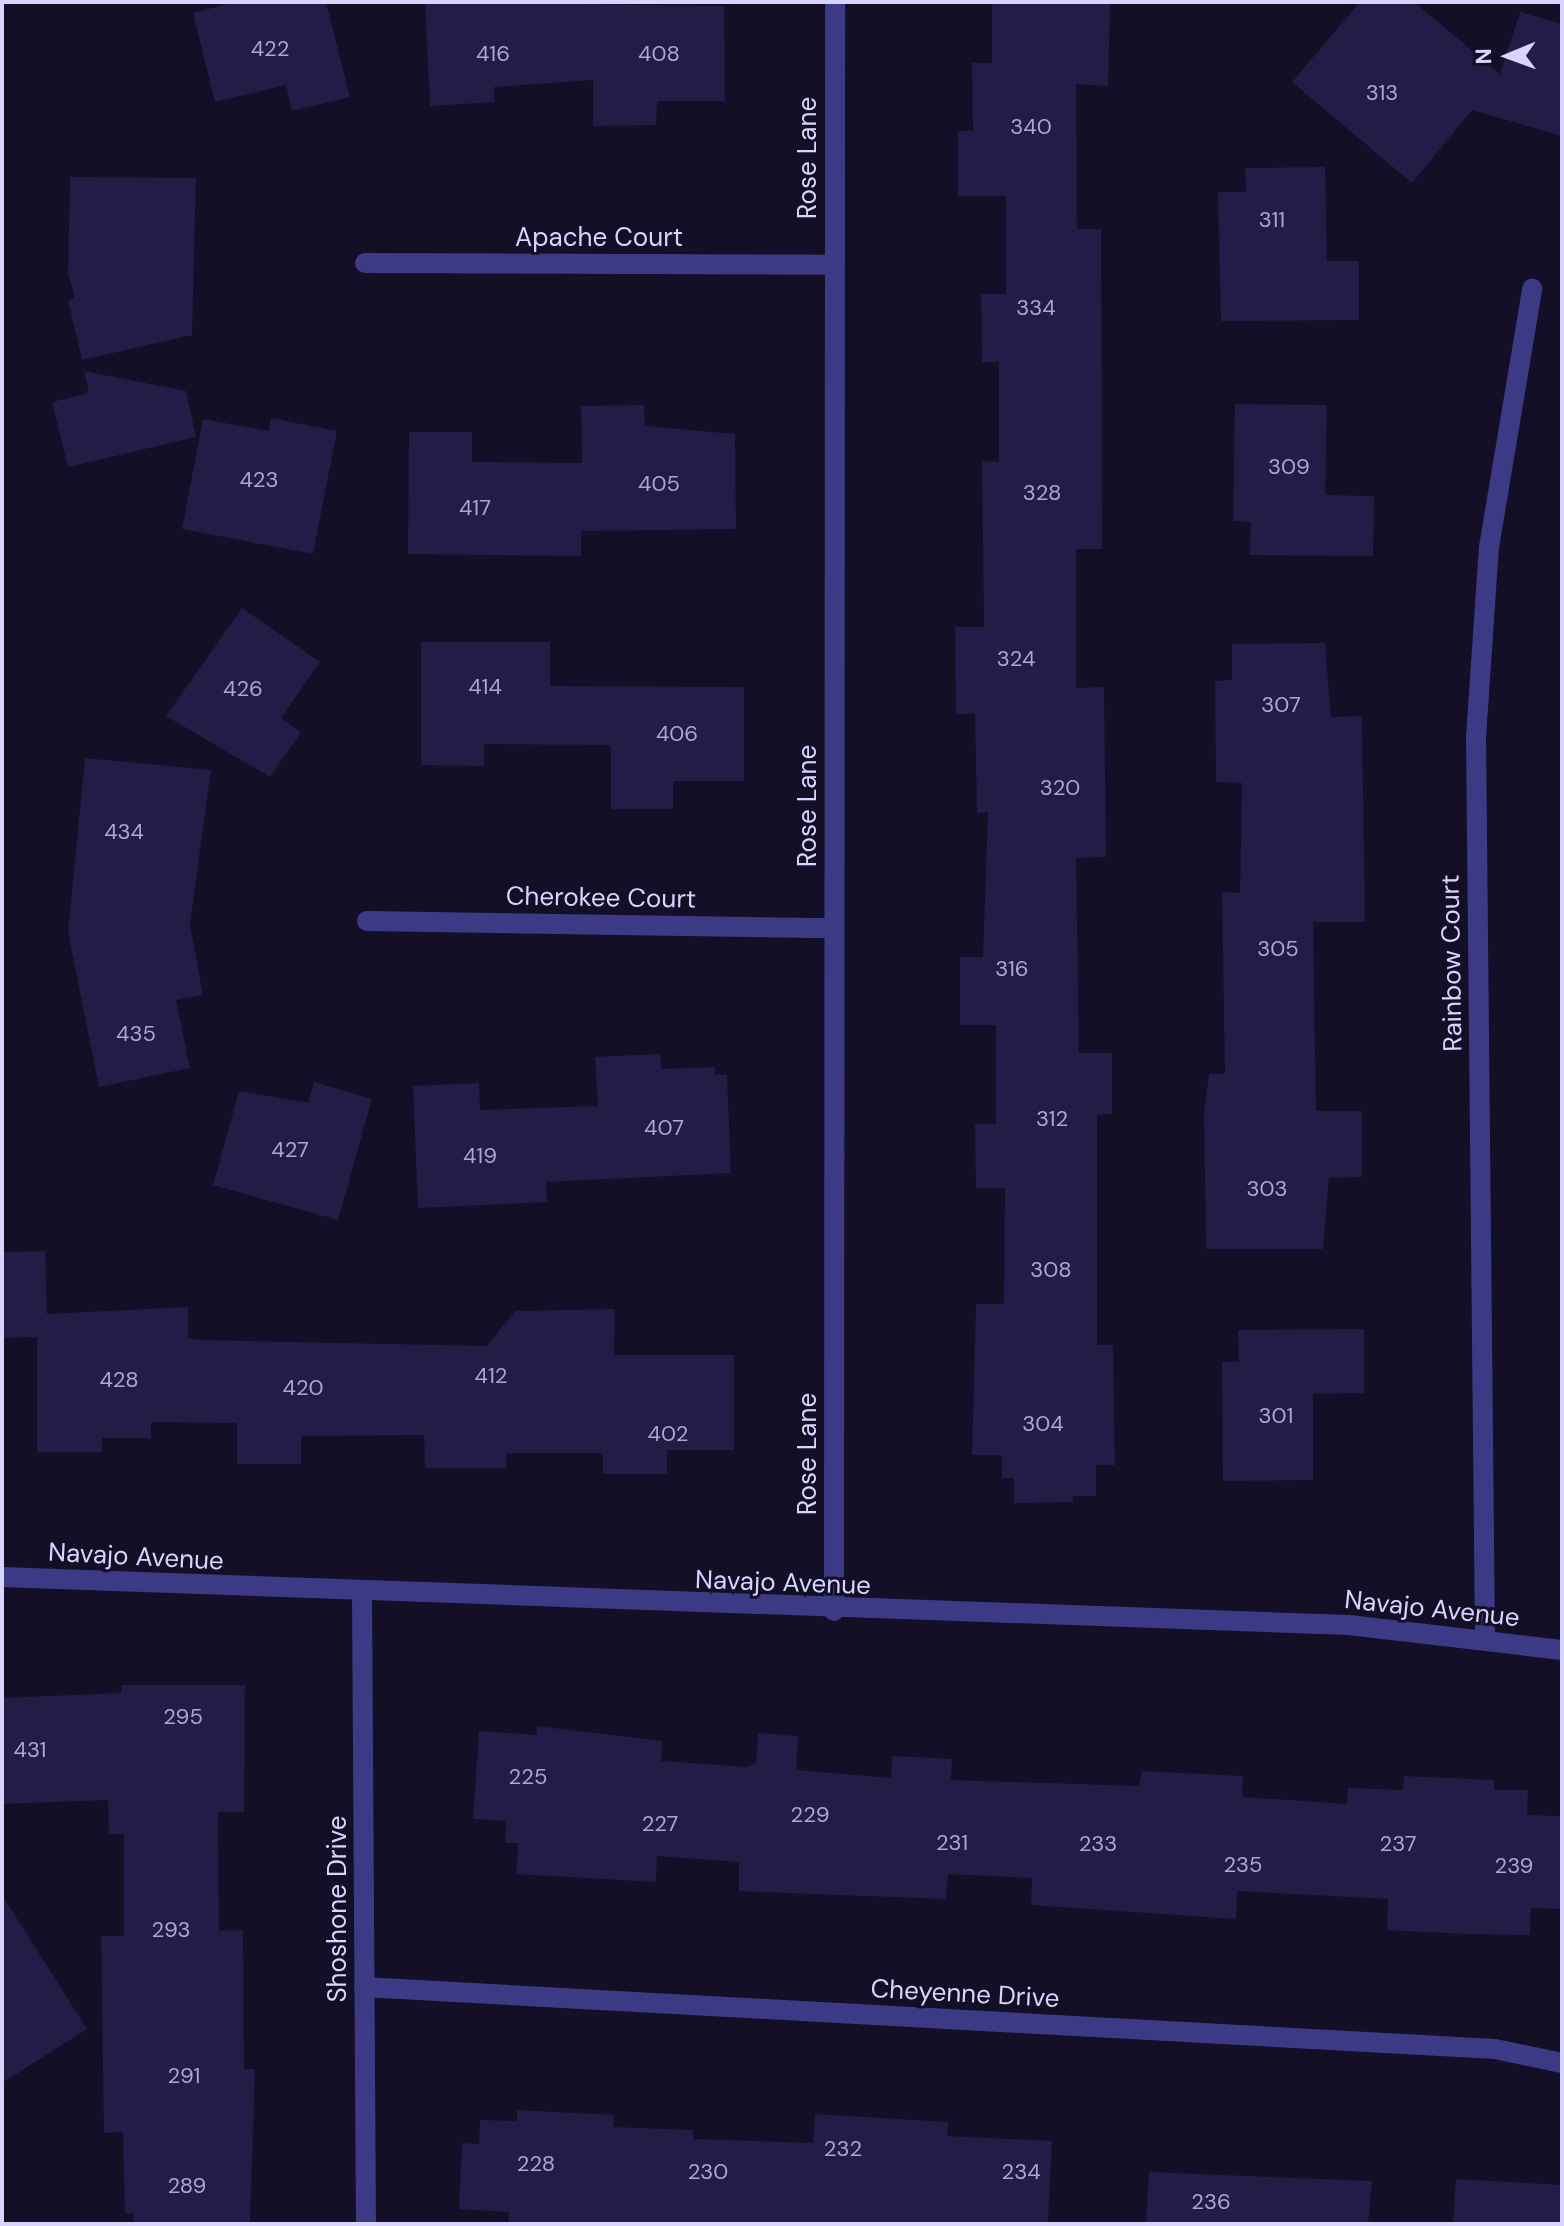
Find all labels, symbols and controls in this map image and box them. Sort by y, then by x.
north arrow [1468,16,1548,96]
house number: 422 [251,36,289,62]
house number: 416 [476,41,510,67]
house number: 408 [638,41,680,67]
text: N [1469,48,1498,65]
house number: 313 [1366,80,1398,106]
street label: Rose Lane [792,97,824,219]
house number: 340 [1010,114,1052,140]
house number: 311 [1259,207,1285,233]
street label: Apache Court [515,222,683,254]
house number: 334 [1016,295,1056,321]
house number: 309 [1268,454,1310,480]
house number: 423 [239,467,279,493]
house number: 405 [638,471,680,497]
house number: 328 [1023,480,1061,506]
house number: 417 [459,495,491,521]
house number: 324 [997,646,1035,672]
house number: 414 [468,674,502,700]
house number: 426 [223,676,263,702]
house number: 307 [1261,692,1301,718]
house number: 406 [656,721,698,747]
street label: Rose Lane [792,745,824,867]
house number: 320 [1040,775,1080,801]
house number: 434 [104,819,144,845]
street label: Rainbow Court [1435,874,1469,1052]
street label: Cherokee Court [506,881,696,915]
house number: 305 [1257,936,1299,962]
house number: 316 [995,956,1029,982]
house number: 435 [116,1021,156,1047]
house number: 312 [1036,1106,1068,1132]
house number: 407 [644,1115,684,1141]
house number: 427 [271,1137,309,1163]
house number: 419 [463,1143,497,1169]
house number: 303 [1246,1176,1288,1202]
house number: 308 [1030,1257,1072,1283]
house number: 412 [475,1363,507,1389]
house number: 428 [99,1367,139,1393]
house number: 420 [283,1375,323,1401]
street label: Rose Lane [792,1393,824,1515]
house number: 301 [1259,1403,1293,1429]
house number: 304 [1022,1411,1064,1437]
house number: 402 [648,1421,688,1447]
street label: Navajo Avenue [47,1537,225,1577]
street label: Navajo Avenue [695,1564,871,1602]
street label: Navajo Avenue [1343,1584,1521,1634]
house number: 295 [163,1704,203,1730]
house number: 431 [14,1737,46,1763]
house number: 225 [509,1764,547,1790]
house number: 229 [791,1802,829,1828]
house number: 227 [642,1811,678,1837]
street label: Shoshone Drive [322,1815,354,2003]
house number: 231 [936,1830,968,1856]
house number: 233 [1079,1831,1117,1857]
house number: 237 [1379,1831,1417,1857]
house number: 235 [1223,1852,1263,1878]
house number: 239 [1495,1853,1533,1879]
house number: 293 [152,1917,190,1943]
street label: Cheyenne Drive [870,1973,1060,2015]
house number: 291 [168,2063,200,2089]
house number: 232 [824,2136,862,2162]
house number: 228 [517,2151,555,2177]
house number: 230 [688,2159,728,2185]
house number: 234 [1001,2159,1041,2185]
house number: 289 [168,2173,206,2199]
house number: 236 [1191,2189,1231,2215]

